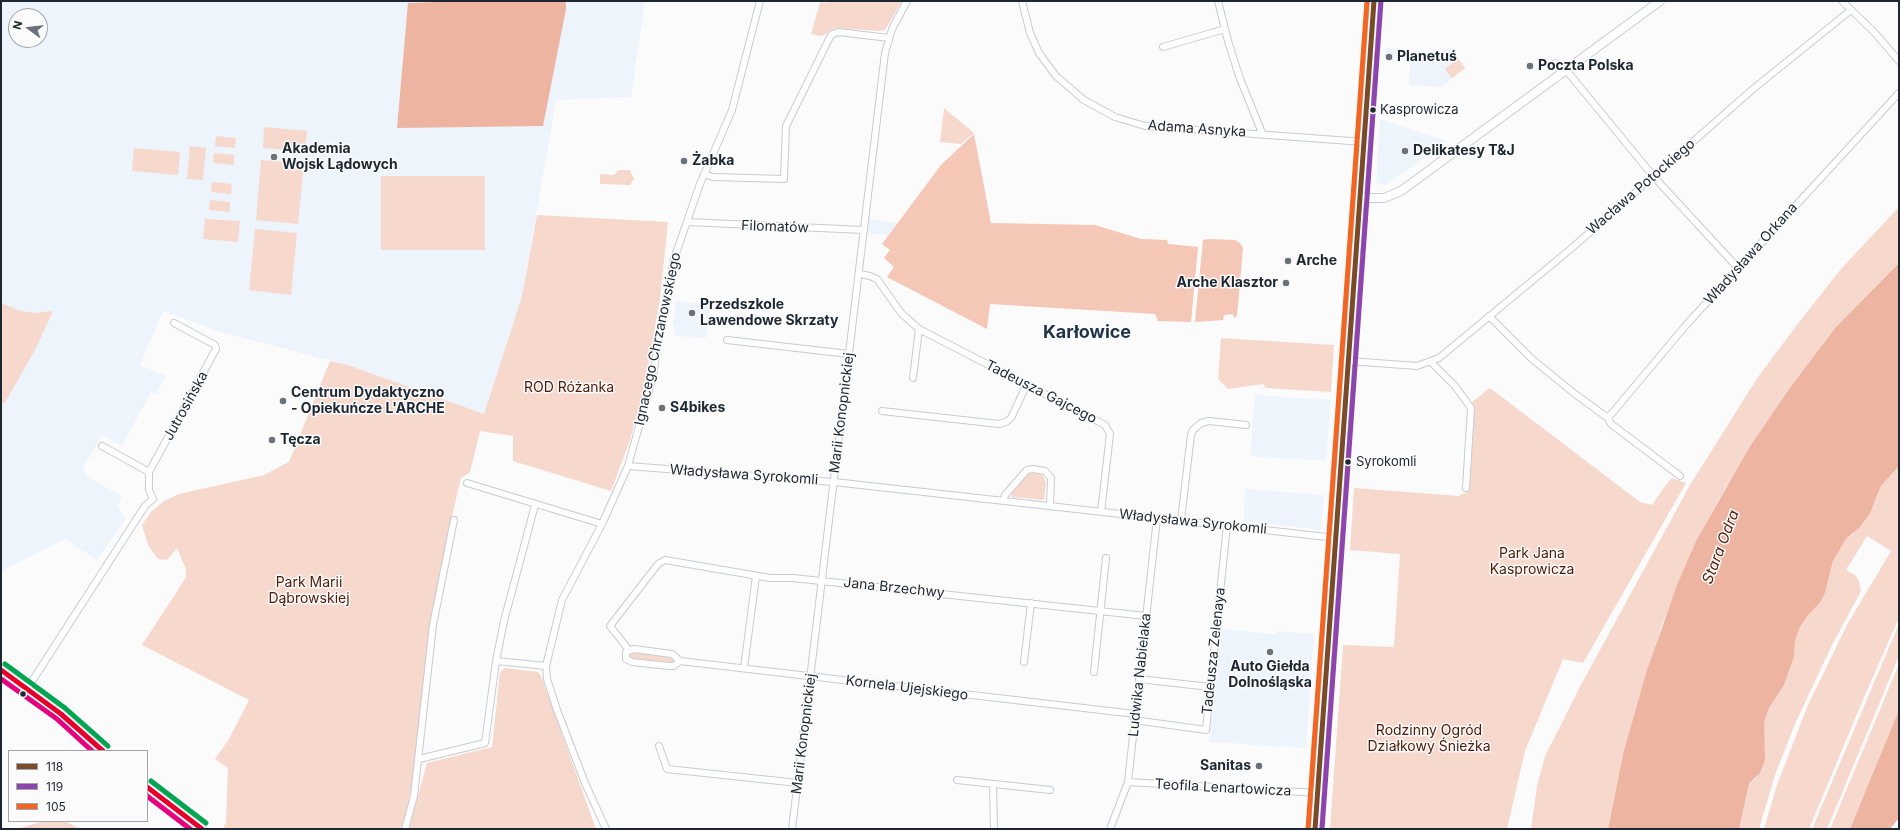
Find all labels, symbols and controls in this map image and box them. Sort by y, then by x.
north arrow [8,8,48,48]
text: N [10,19,25,31]
place label: Planetuś [1397,49,1457,65]
marker: Planetuś [1384,52,1394,62]
place label: Poczta Polska [1538,58,1634,74]
marker: Poczta Polska [1525,61,1535,71]
place label: Kasprowicza [1380,102,1459,118]
marker: Kasprowicza [1368,105,1378,115]
street label: Adama Asnyka [1147,117,1247,141]
street label: Wacława Potockiego [1584,135,1698,239]
place label: Akademia Wojsk Lądowych [282,141,398,174]
place label: Delikatesy T&J [1413,143,1515,159]
marker: Delikatesy T&J [1400,146,1410,156]
marker: Akademia Wojsk Lądowych [269,152,279,162]
place label: Żabka [692,153,734,169]
marker: Żabka [679,156,689,166]
street label: Władysława Orkana [1701,200,1801,308]
street label: Filomatów [741,217,809,237]
street label: Ignacego Chrzanowskiego [631,251,685,427]
place label: Arche [1296,253,1337,269]
marker: Arche [1283,256,1293,266]
place label: Arche Klasztor [1176,275,1278,291]
marker: Arche Klasztor [1281,278,1291,288]
place label: Przedszkole Lawendowe Skrzaty [700,297,838,330]
marker: Przedszkole Lawendowe Skrzaty [687,308,697,318]
district label: Karłowice [1043,322,1131,344]
street label: Marii Konopnickiej [826,352,858,474]
street label: Tadeusza Gajcego [983,357,1099,427]
street label: Jutrosińska [160,369,212,443]
park label: ROD Różanka [524,380,614,396]
place label: Centrum Dydaktyczno - Opiekuńcze L'ARCHE [291,385,445,418]
marker: Centrum Dydaktyczno - Opiekuńcze L'ARCHE [278,396,288,406]
place label: S4bikes [670,400,725,416]
marker: S4bikes [657,403,667,413]
place label: Tęcza [280,432,321,448]
marker: Tęcza [267,435,277,445]
place label: Syrokomli [1356,454,1416,470]
marker: Syrokomli [1343,457,1353,467]
street label: Władysława Syrokomli [669,461,819,489]
street label: Władysława Syrokomli [1118,506,1268,538]
water label: Stara Odra [1699,508,1743,586]
park label: Park Jana Kasprowicza [1490,546,1574,578]
street label: Jana Brzechwy [843,574,945,602]
park label: Park Marii Dąbrowskiej [268,575,350,608]
street label: Tadeusza Zelenaya [1199,587,1229,715]
street label: Ludwika Nabielaka [1125,612,1155,738]
marker: Auto Giełda Dolnośląska [1265,647,1275,657]
place label: Auto Giełda Dolnośląska [1228,659,1312,692]
street label: Kornela Ujejskiego [845,672,969,704]
street label: Marii Konopnickiej [788,673,820,795]
unlabelled marker [18,689,28,699]
park label: Rodzinny Ogród Działkowy Śnieżka [1367,723,1491,756]
legend [8,750,148,822]
place label: Sanitas [1200,758,1251,774]
text: 118 [46,759,63,774]
marker: Sanitas [1254,761,1264,771]
street label: Teofila Lenartowicza [1154,776,1292,800]
text: 119 [46,779,63,794]
text: 105 [46,799,66,814]

